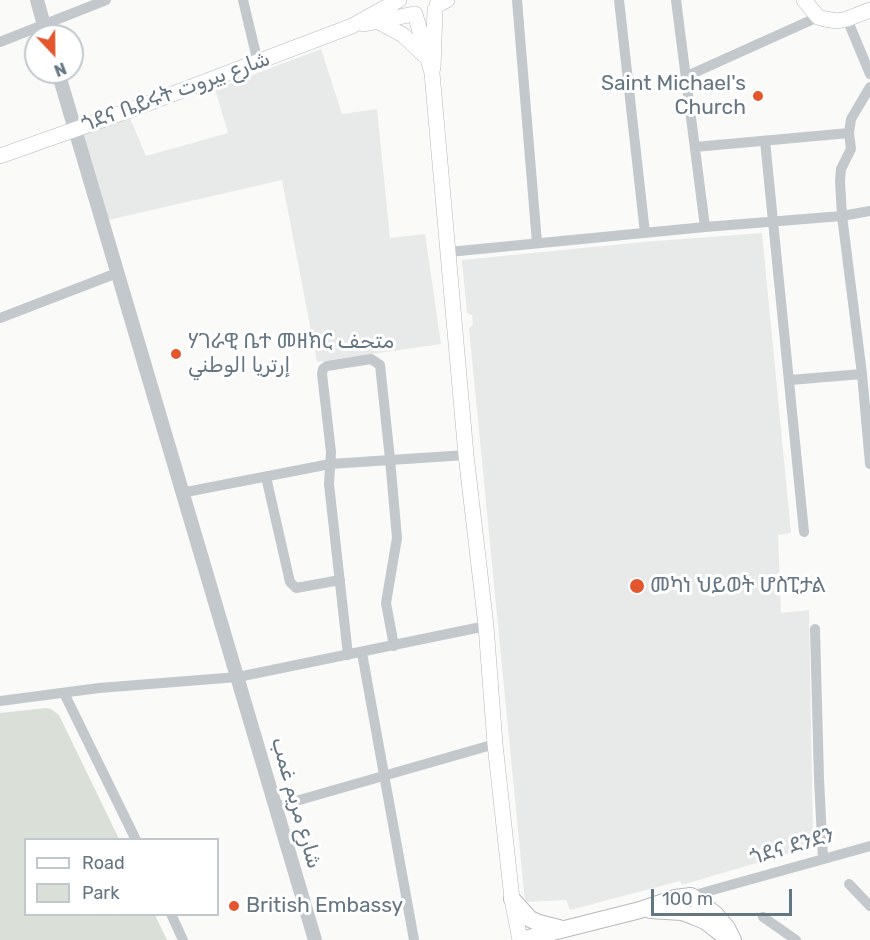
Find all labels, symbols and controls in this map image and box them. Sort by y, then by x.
north arrow [24,24,84,84]
street label: ጎደና ቤይሩት شارع بيروت [78,46,274,138]
text: N [51,58,69,80]
place label: Saint Michael's Church [601,71,746,121]
marker: Saint Michael's Church [751,89,765,103]
place label: ሃገራዊ ቤተ መዘክር متحف إرتريا الوطني [188,329,394,379]
marker: ሃገራዊ ቤተ መዘክር متحف إرتريا الوطني [169,347,183,361]
place label: መካነ ህይወት ሆስፒታል [650,573,826,599]
marker: መካነ ህይወት ሆስፒታል [628,577,646,595]
street label: شارع مريم غمب [265,734,327,872]
street label: ጎደና ደንደን [747,823,837,871]
legend [24,838,219,916]
text: Road [82,852,125,874]
scale bar [654,877,795,915]
text: Park [82,882,119,904]
text: 100 m [662,888,713,910]
place label: British Embassy [246,893,403,919]
marker: British Embassy [227,899,241,913]

